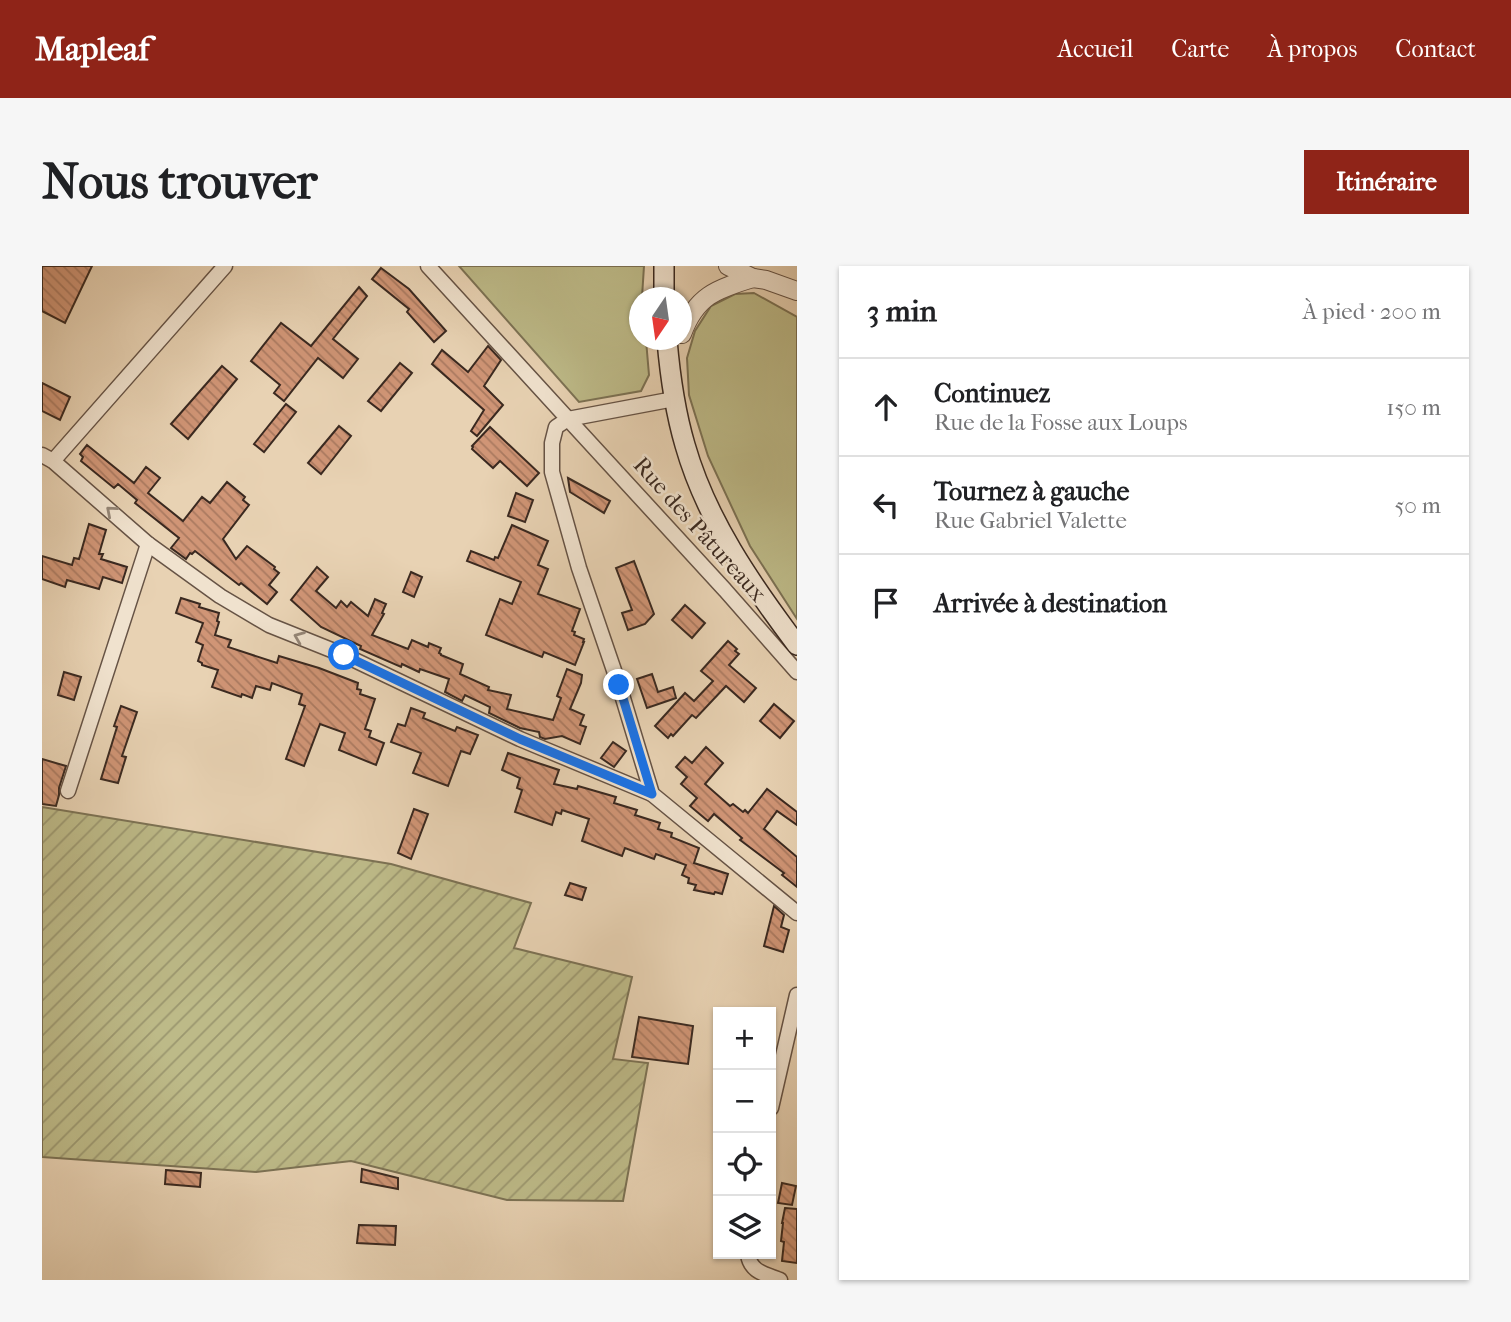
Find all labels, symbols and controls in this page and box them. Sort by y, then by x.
text: Mapleaf [35,30,149,69]
text: Accueil [1058,35,1133,63]
text: Carte [1171,35,1229,63]
text: À propos [1267,35,1357,63]
text: Contact [1395,35,1476,63]
button: Itinéraire [1304,150,1469,214]
text: Nous trouver [42,153,317,211]
north arrow [629,287,692,350]
text: 3 min [867,294,937,329]
text: À pied · 200 m [1302,298,1441,325]
text: Continuez [934,378,1050,409]
icon: ahead [867,388,905,426]
text: 150 m [1386,394,1441,421]
text: Rue de la Fosse aux Loups [934,409,1187,436]
street label: Rue des Pâtureaux [628,452,772,607]
text: Tournez à gauche [934,476,1129,507]
icon: left [867,486,905,524]
text: 50 m [1394,492,1441,519]
one-way arrow [106,507,119,519]
text: Rue Gabriel Valette [934,507,1127,534]
icon: arrive [867,584,905,622]
text: Arrivée à destination [934,588,1167,619]
one-way arrow [294,631,306,645]
route start [328,639,359,670]
route end [603,669,634,700]
map controls [713,1007,776,1259]
button: + [713,1007,776,1070]
button: − [713,1070,776,1133]
button: locate [713,1133,776,1196]
button: layers [713,1196,776,1259]

